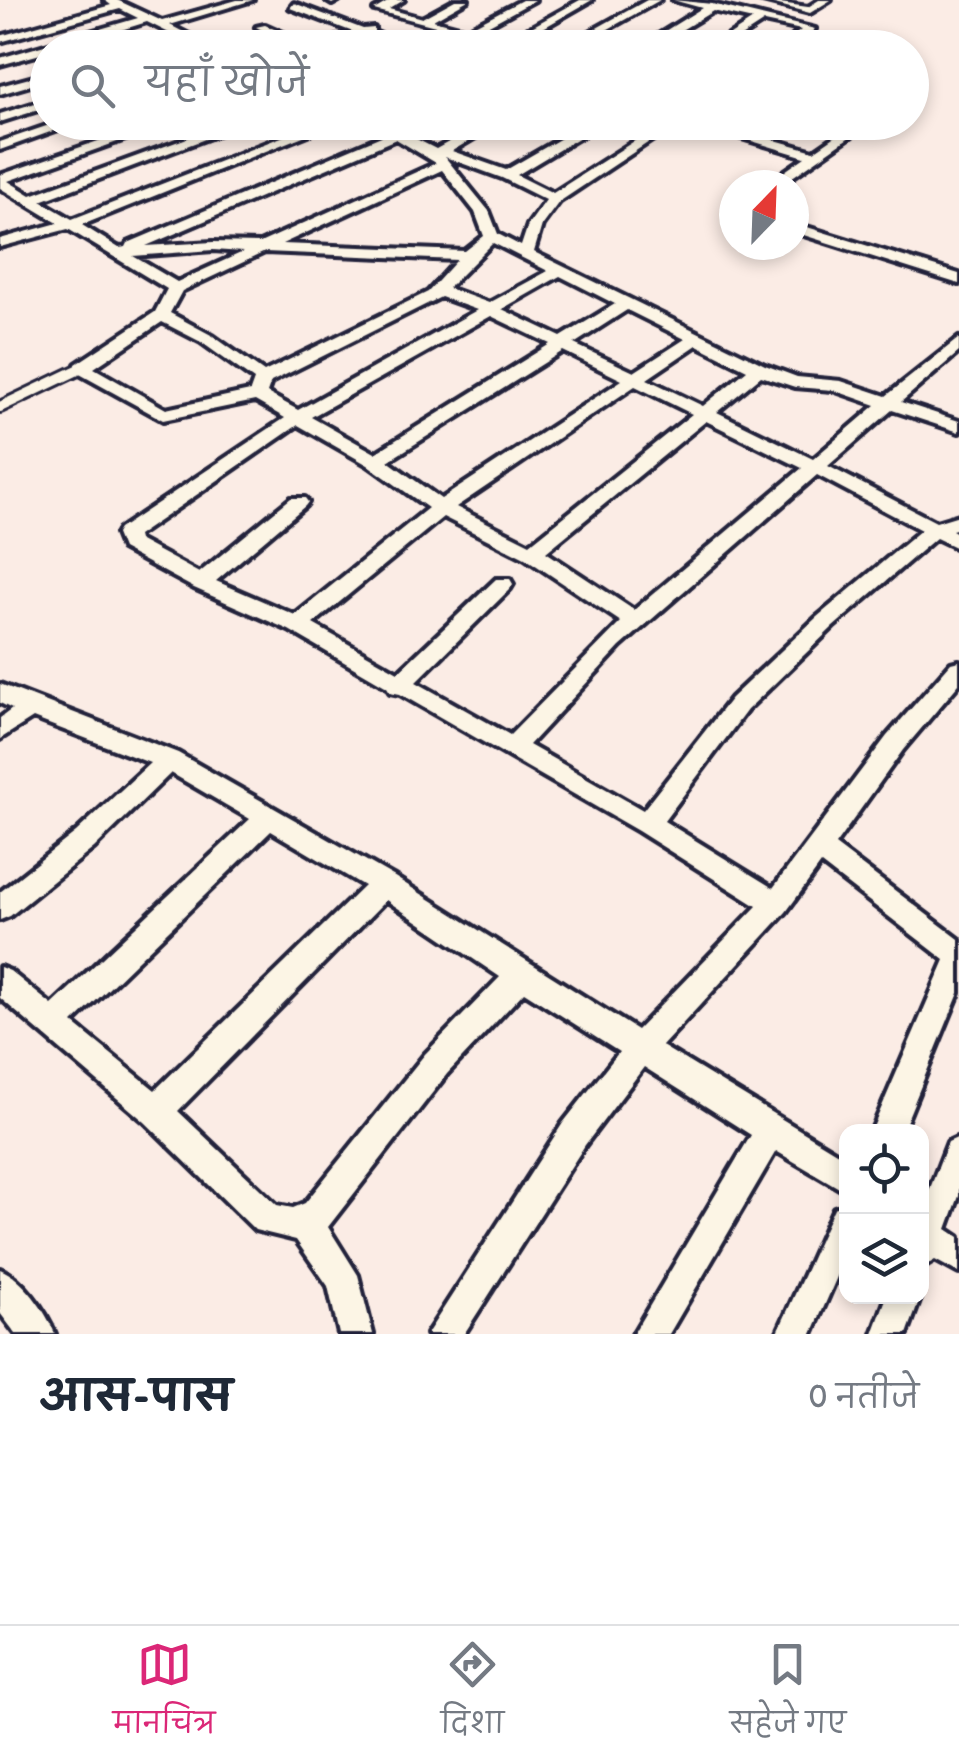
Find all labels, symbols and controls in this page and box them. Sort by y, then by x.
search box [30,30,929,140]
icon: search [65,58,120,113]
text: यहाँ खोजें [145,61,309,106]
north arrow [719,170,809,260]
map controls [839,1124,929,1304]
button: locate [839,1124,929,1214]
button: layers [839,1214,929,1304]
text: आस-पास [40,1372,232,1423]
text: 0 नतीजे [809,1379,919,1418]
tab: मानचित्र [113,1637,215,1754]
tab: दिशा [441,1637,504,1754]
tab: सहेजे गए [730,1637,846,1754]

